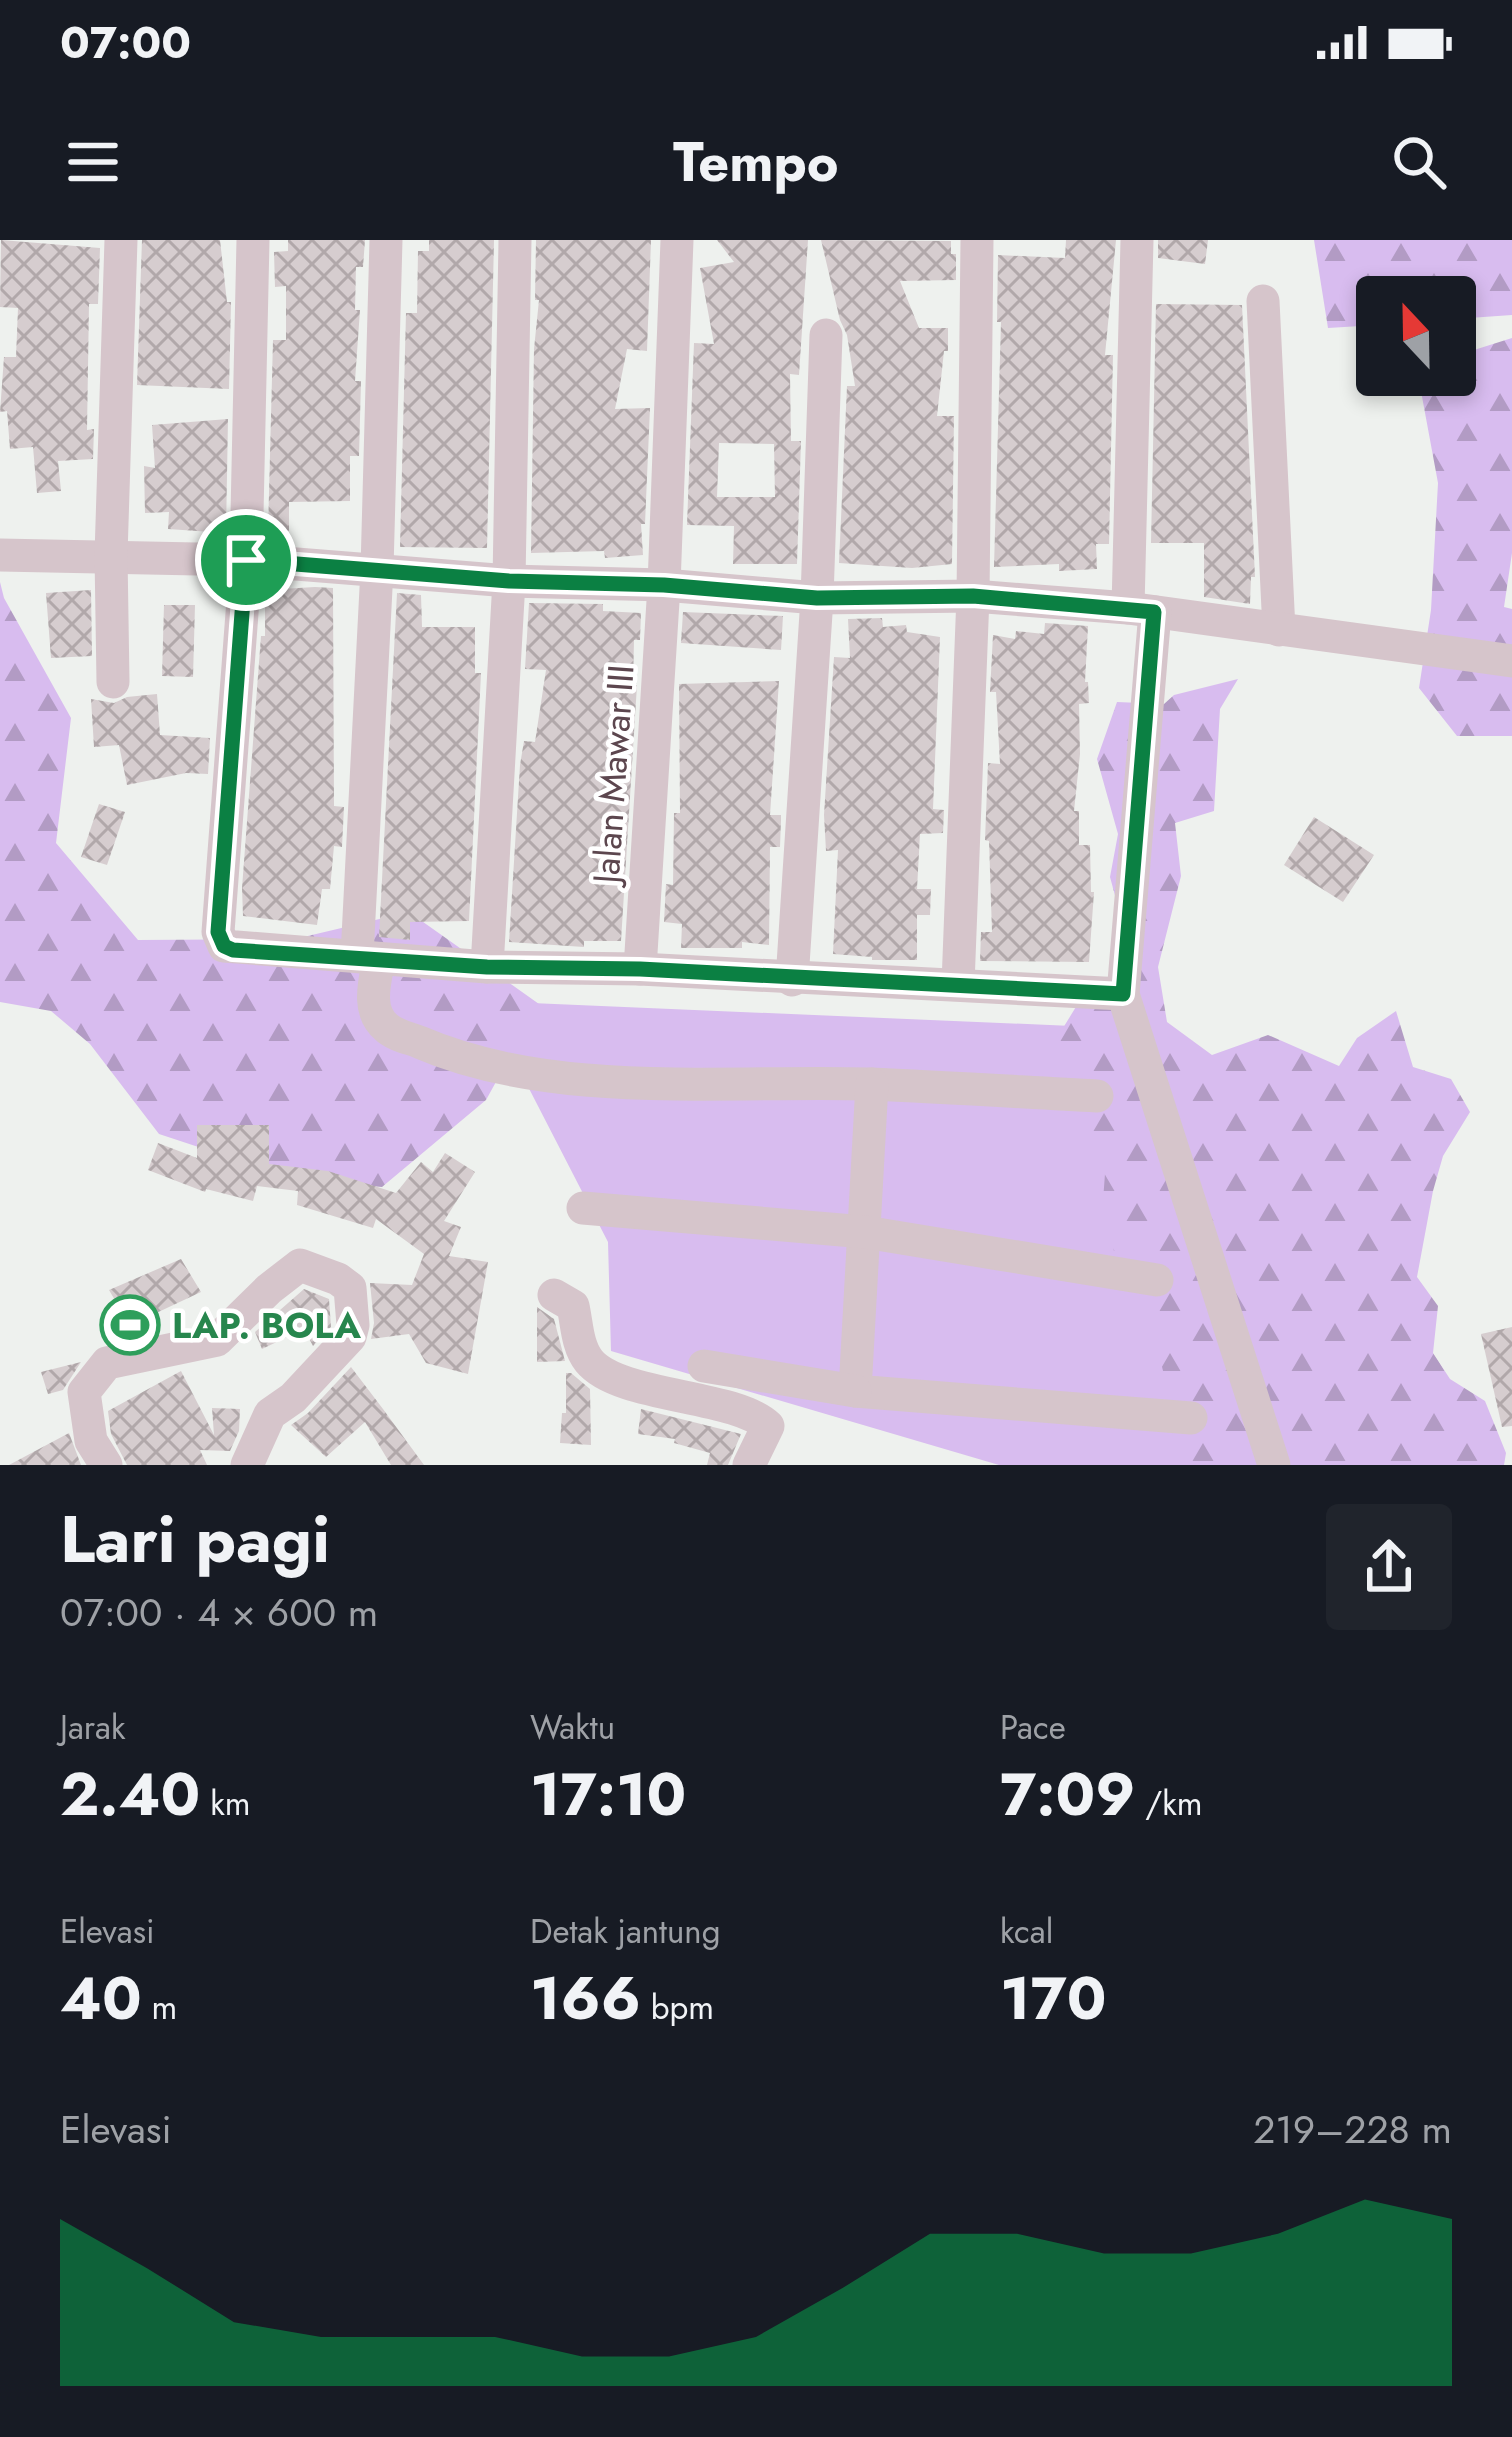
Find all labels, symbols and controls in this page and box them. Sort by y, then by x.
text: 07:00 [60,10,191,75]
text: Tempo [673,123,839,201]
icon: menu [60,129,126,195]
icon: search [1386,129,1452,195]
north arrow [1356,276,1476,396]
map controls [1356,276,1476,396]
pin [195,509,297,611]
icon: arrive [213,527,279,593]
street label: Jalan Mawar III [579,663,647,889]
sports icon: LAP. BOLA [99,1294,161,1356]
place label: LAP. BOLA [172,1299,361,1351]
text: Lari pagi [60,1491,330,1587]
button: share [1326,1504,1452,1630]
text: 07:00 · 4 × 600 m [60,1584,378,1641]
text: Jarak [60,1704,126,1751]
text: Waktu [530,1704,615,1751]
text: Pace [1000,1704,1066,1751]
text: 2.40 [60,1751,200,1838]
text: 17:10 [530,1751,686,1838]
text: 7:09 [1000,1751,1135,1838]
text: km [200,1780,250,1827]
text: /km [1135,1780,1203,1827]
text: Elevasi [60,1908,155,1955]
text: Detak jantung [530,1908,720,1955]
text: kcal [1000,1908,1053,1955]
text: 40 [60,1955,142,2042]
text: 166 [530,1955,641,2042]
text: 170 [1000,1955,1106,2042]
text: m [142,1984,177,2031]
text: bpm [641,1984,714,2031]
text: Elevasi [60,2101,172,2158]
text: 219–228 m [1253,2101,1452,2158]

